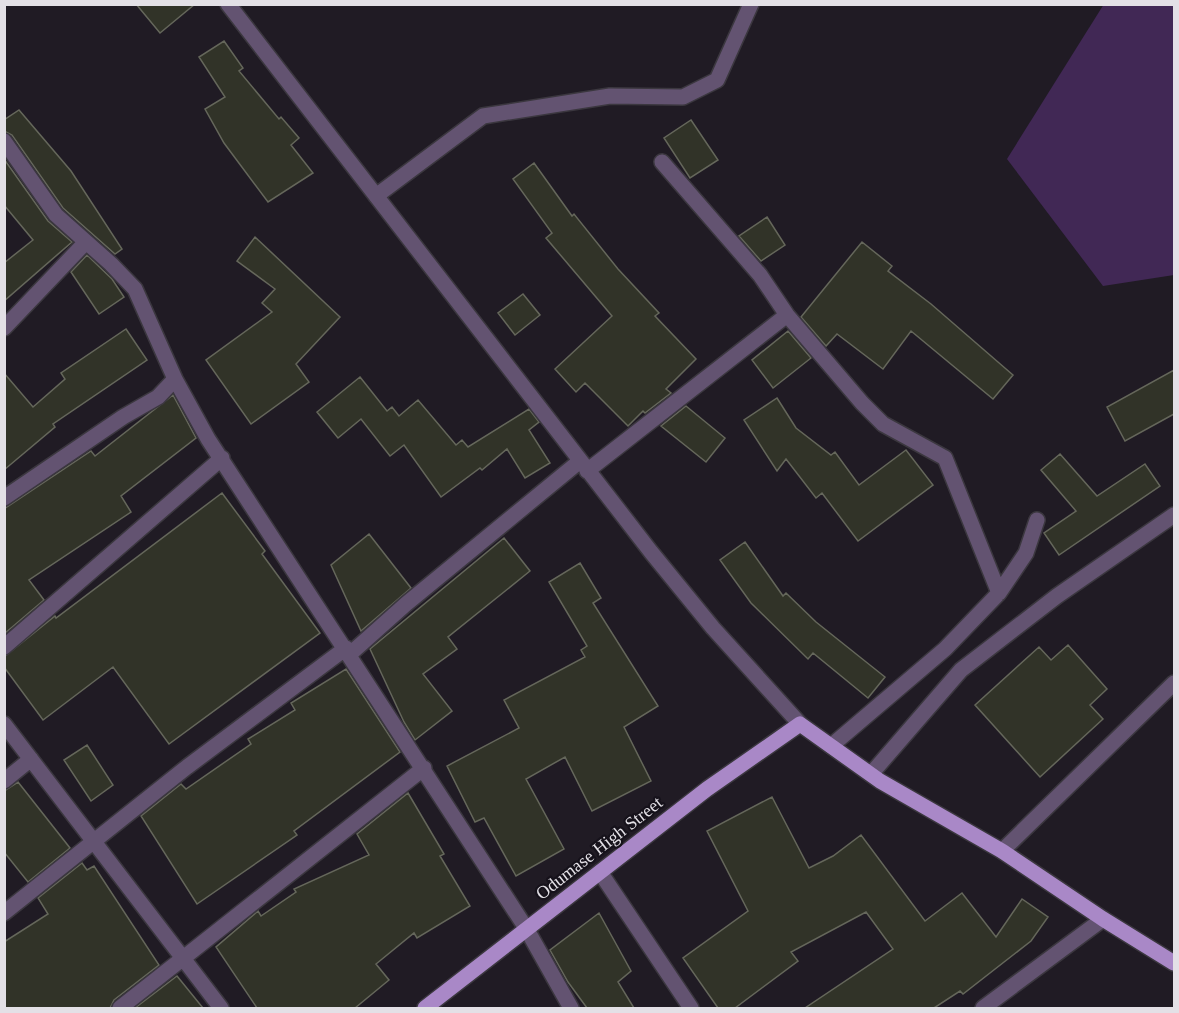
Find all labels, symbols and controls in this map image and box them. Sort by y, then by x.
street label: Odumase High Street [532,792,666,904]

